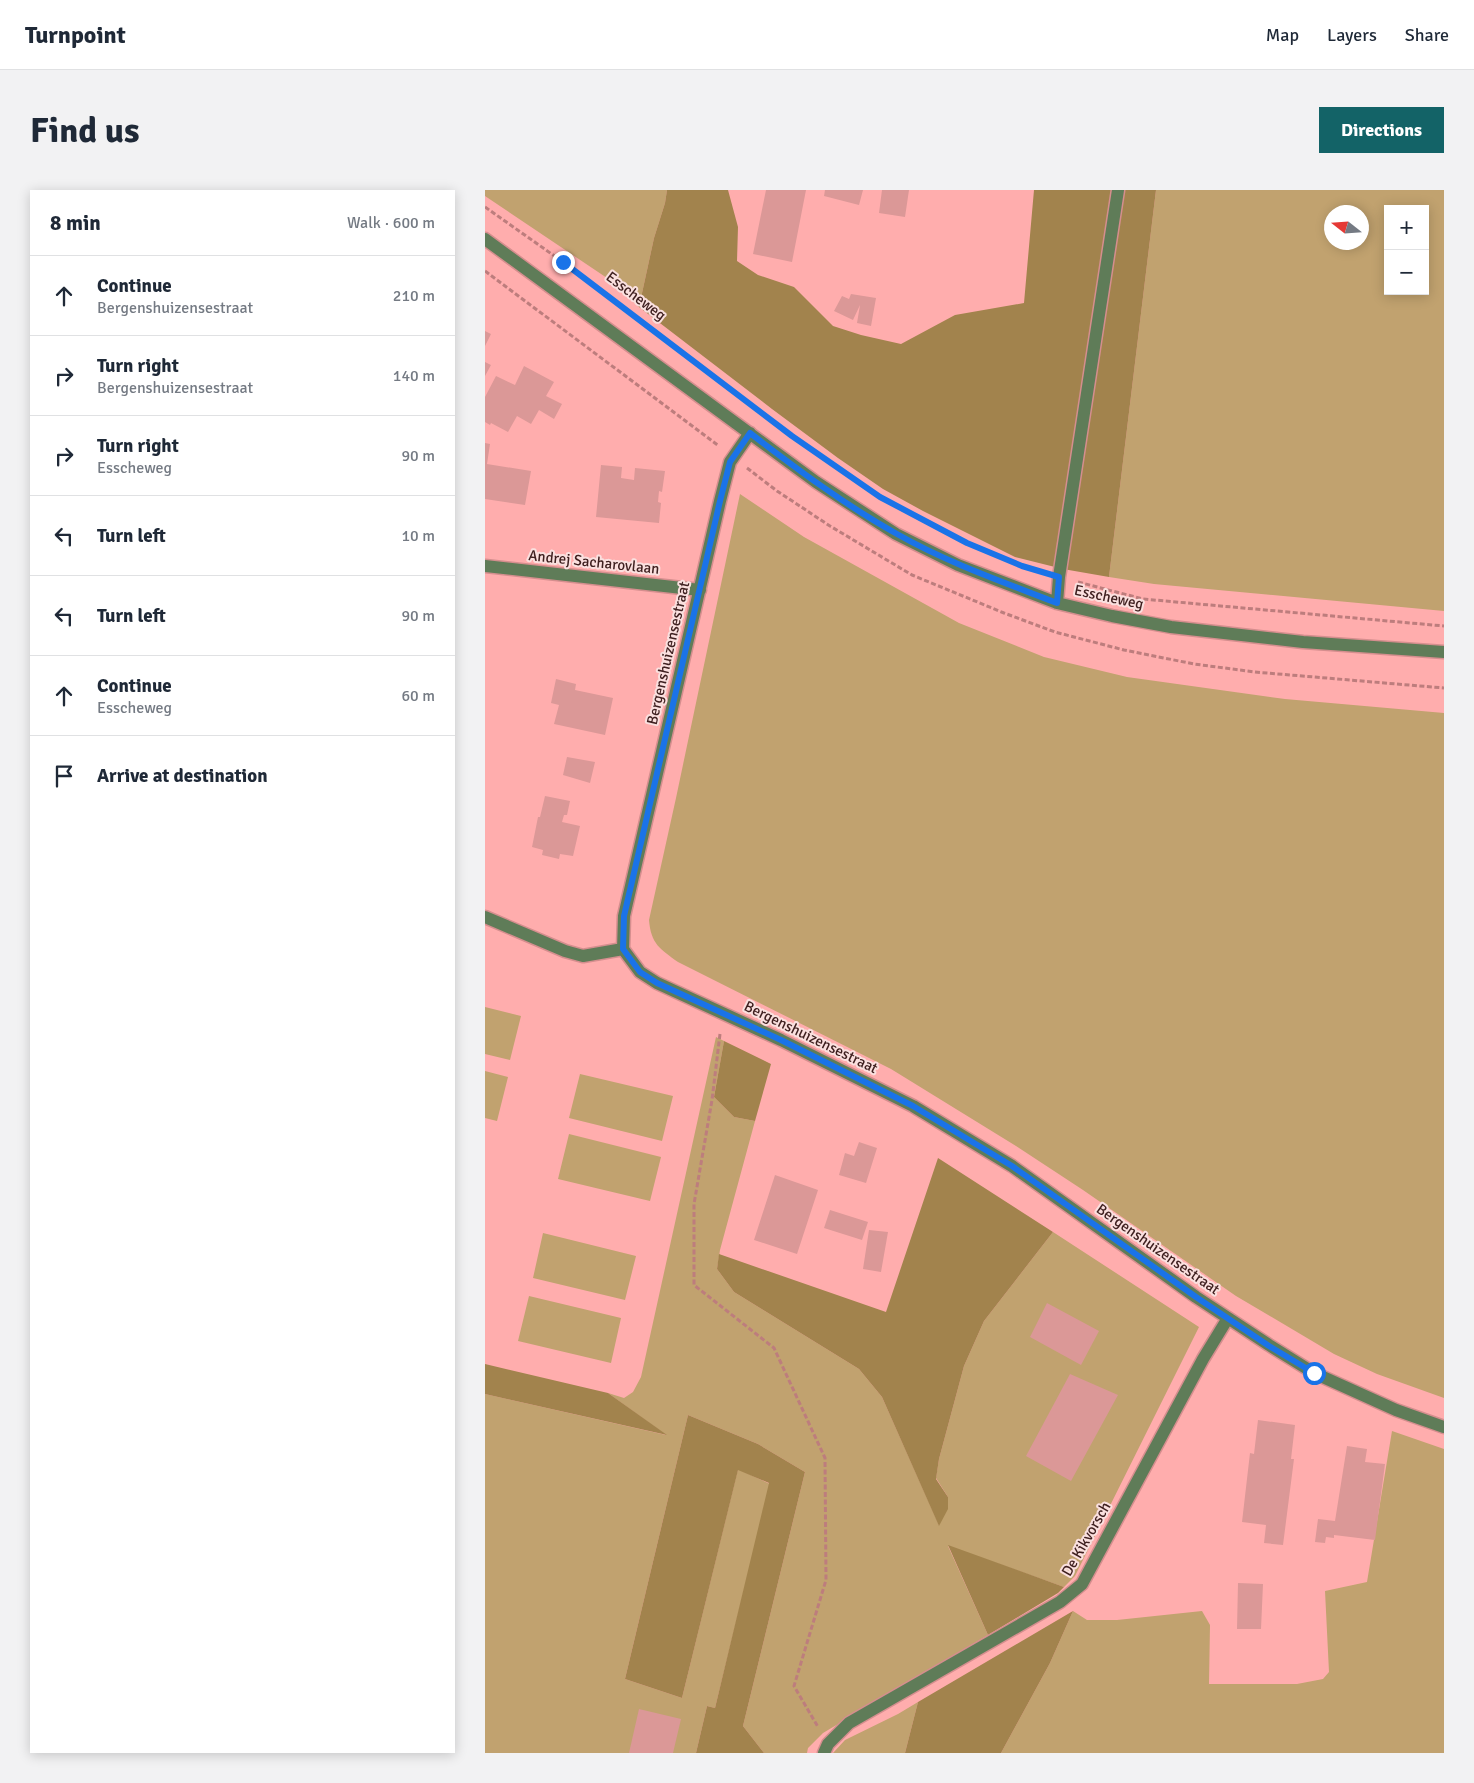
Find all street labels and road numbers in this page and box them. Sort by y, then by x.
street label: Esscheweg [603,268,670,324]
street label: Andrej Sacharovlaan [528,546,660,578]
street label: Bergenshuizensestraat [643,580,693,726]
street label: Esscheweg [1073,581,1145,613]
street label: Bergenshuizensestraat [741,997,881,1077]
street label: Bergenshuizensestraat [1093,1200,1223,1298]
street label: De Kikvorsch [1058,1499,1114,1579]

